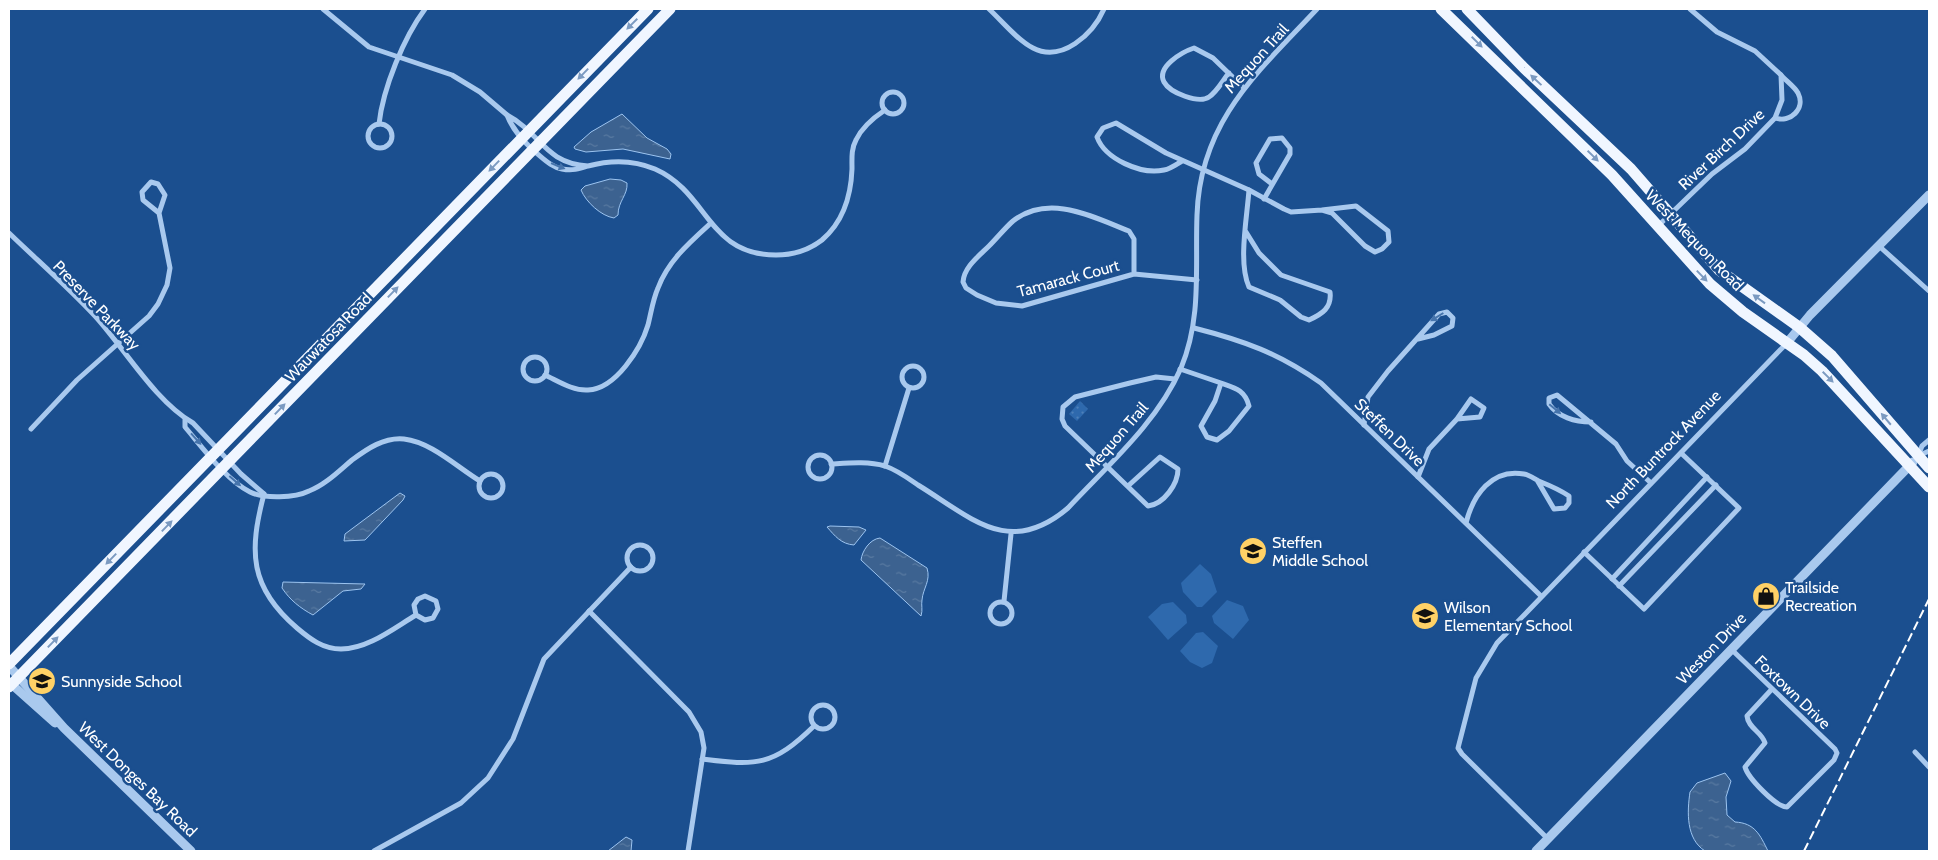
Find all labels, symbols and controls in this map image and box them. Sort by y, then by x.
one-way arrow [627,18,639,30]
street label: Mequon Trail [1220,20,1293,97]
one-way arrow [1471,36,1483,48]
one-way arrow [577,68,589,80]
one-way arrow [1531,74,1543,86]
street label: River Birch Drive [1674,105,1768,194]
one-way arrow [1587,150,1599,162]
one-way arrow [488,159,500,171]
one-way arrow [551,163,565,171]
street label: West Mequon Road [1642,186,1748,295]
street label: Tamarack Court [1015,256,1122,301]
street label: Preserve Parkway [49,257,144,354]
one-way arrow [1696,270,1708,282]
one-way arrow [387,287,399,299]
street label: Wauwatosa Road [281,289,376,386]
one-way arrow [1753,295,1766,305]
one-way arrow [1430,313,1443,322]
one-way arrow [1822,371,1834,383]
street label: North Buntrock Avenue [1602,386,1725,512]
street label: Steffen Drive [1351,394,1429,470]
street label: Mequon Trail [1081,398,1152,476]
one-way arrow [274,403,286,415]
one-way arrow [1549,404,1561,415]
one-way arrow [1881,413,1892,426]
one-way arrow [190,432,201,445]
one-way arrow [228,475,241,486]
one-way arrow [161,520,173,532]
place label: Steffen Middle School [1272,533,1368,570]
school or university icon: Steffen Middle School [1238,536,1268,566]
one-way arrow [105,552,117,564]
place label: Trailside Recreation [1785,578,1857,615]
shop icon: Trailside Recreation [1751,581,1781,611]
place label: Wilson Elementary School [1444,598,1572,635]
school or university icon: Wilson Elementary School [1410,601,1440,631]
street label: Weston Drive [1673,609,1750,688]
one-way arrow [47,636,59,648]
street label: Foxtown Drive [1751,652,1834,733]
school or university icon: Sunnyside School [27,666,57,696]
place label: Sunnyside School [61,672,182,691]
street label: West Donges Bay Road [74,718,201,841]

